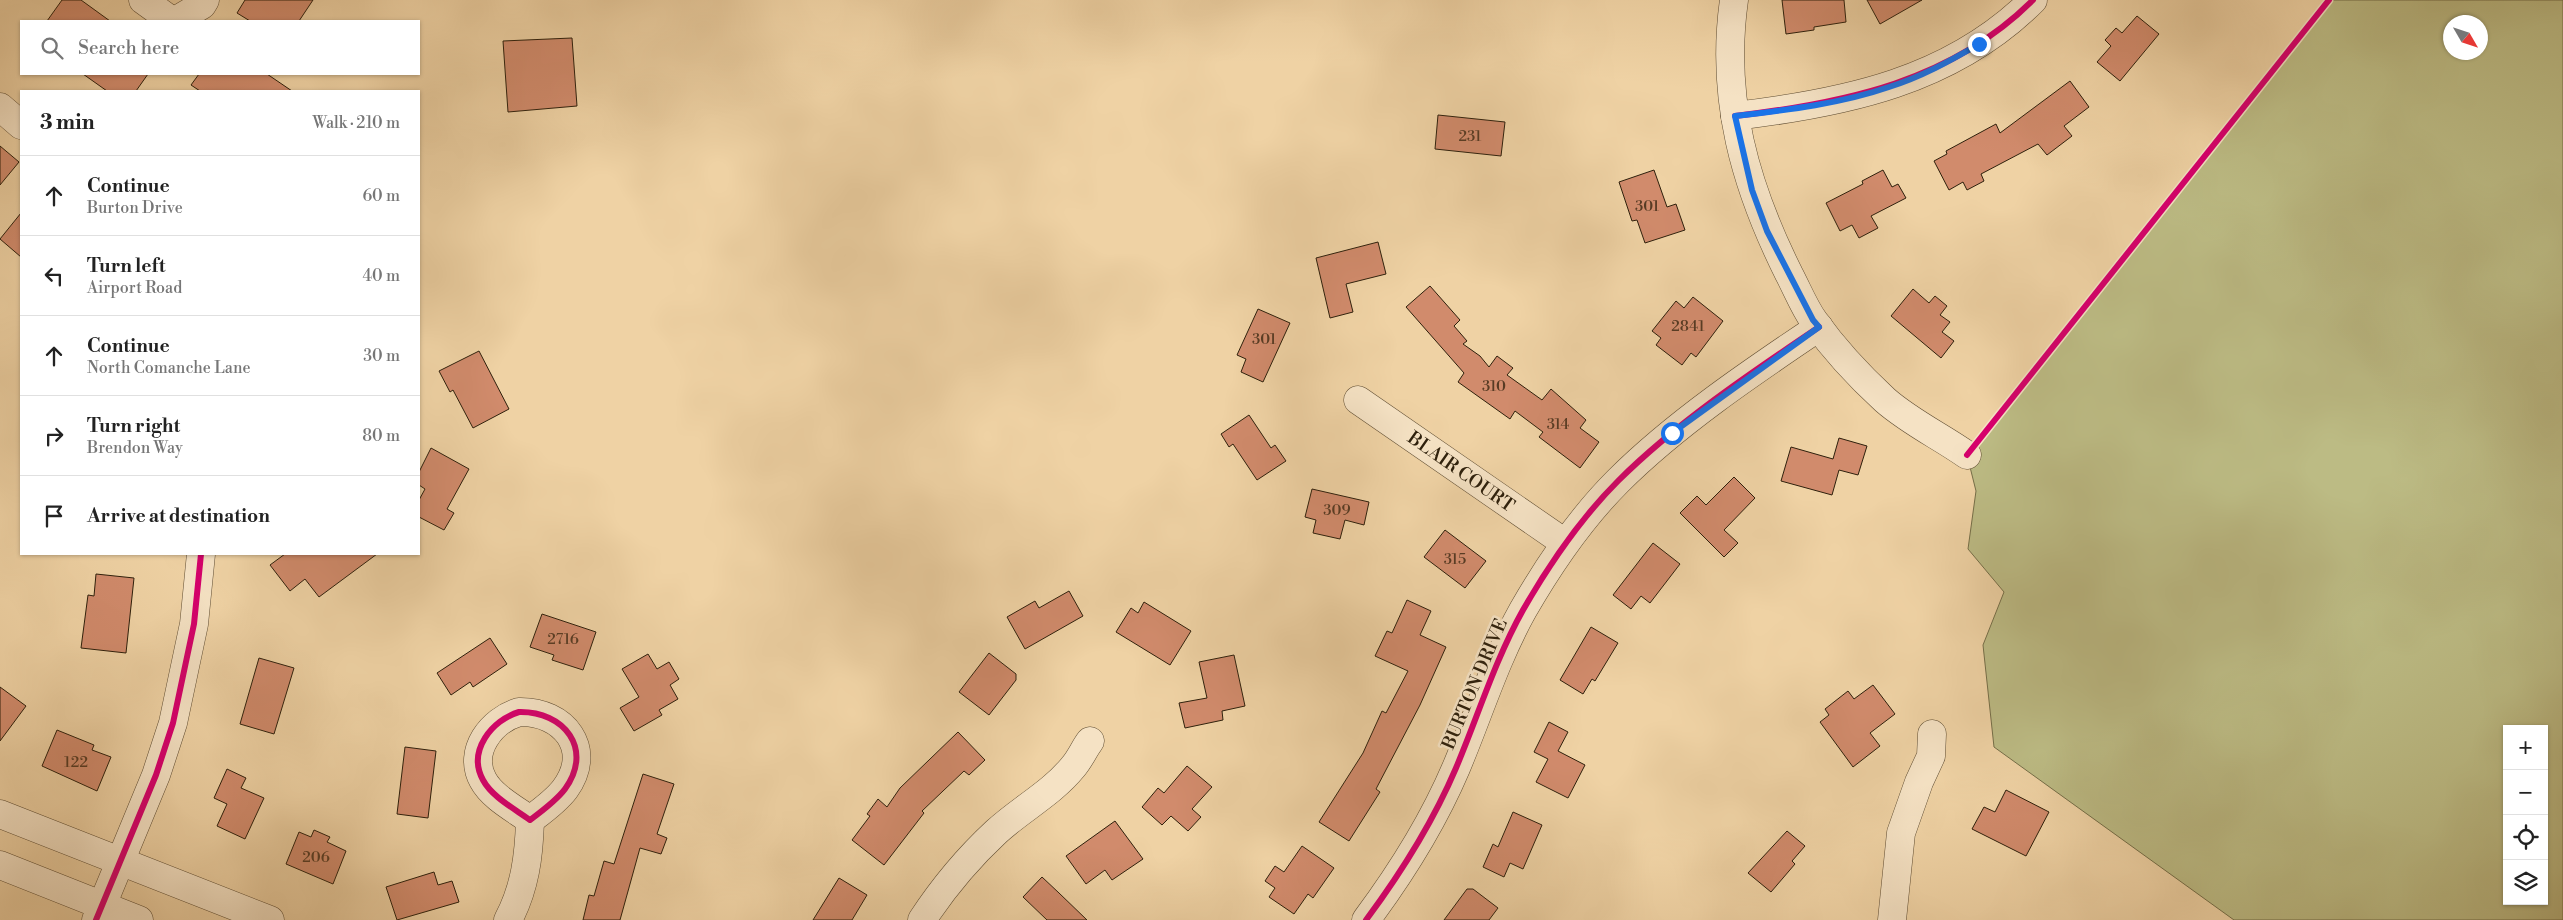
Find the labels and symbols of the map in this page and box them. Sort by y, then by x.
north arrow [2443,15,2488,60]
route end [1968,33,1991,56]
house number: 231 [1459,127,1482,146]
house number: 301 [1635,197,1660,216]
house number: 2841 [1671,317,1705,336]
house number: 301 [1252,330,1277,349]
house number: 310 [1482,377,1506,396]
house number: 314 [1547,415,1569,434]
route start [1661,422,1684,445]
street label: BLAIR COURT [1402,426,1519,518]
house number: 309 [1323,501,1351,520]
house number: 315 [1444,550,1466,569]
street label: BURTON DRIVE [1437,615,1513,754]
house number: 2716 [547,630,579,649]
house number: 122 [64,753,88,772]
house number: 206 [302,848,330,867]

